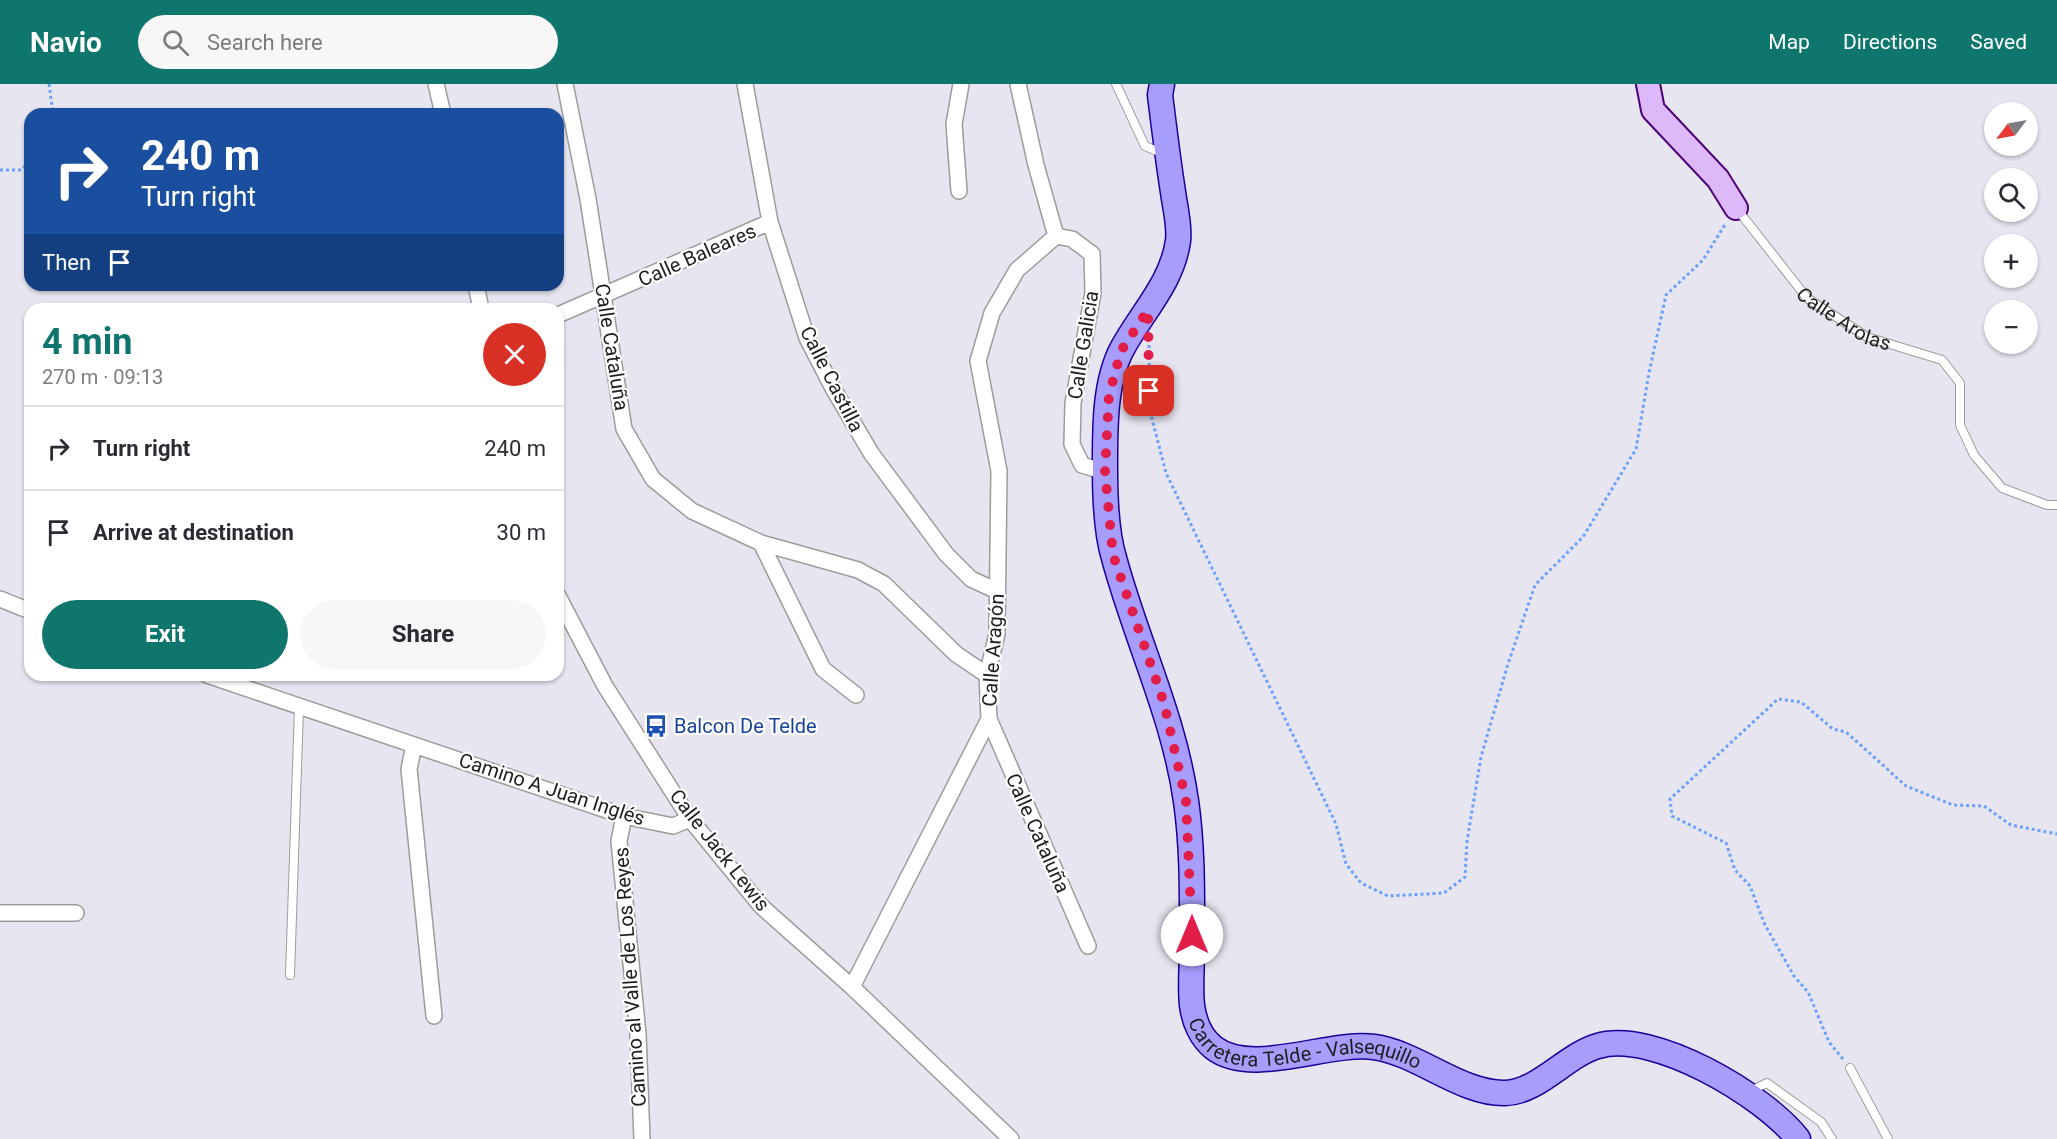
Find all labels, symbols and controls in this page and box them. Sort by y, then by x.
search box [138,15,558,69]
text: Navio [30,26,102,59]
icon: search [159,26,192,59]
text: Search here [207,30,323,55]
text: Map [1768,30,1810,54]
text: Directions [1843,30,1937,54]
text: Saved [1970,30,2027,54]
north arrow [1984,102,2038,156]
map controls [1984,102,2038,354]
text: 240 m [141,131,260,180]
icon: right [42,132,120,210]
button: search [1984,168,2038,222]
text: Turn right [141,181,256,213]
street label: Calle Baleares [634,218,760,292]
button: + [1984,234,2038,288]
icon: arrive [103,246,136,279]
text: Then [42,250,91,275]
street label: Calle Cataluña [590,282,634,412]
street label: Calle Arolas [1791,282,1894,356]
street label: Calle Galicia [1063,289,1103,401]
button: − [1984,300,2038,354]
text: 4 min [42,321,133,363]
street label: Calle Castilla [795,322,869,436]
button: close [483,323,546,386]
text: 270 m · 09:13 [42,365,163,389]
pin [1123,365,1174,416]
icon: arrive [1132,374,1165,407]
icon: right [42,432,75,465]
text: Turn right [93,436,190,461]
text: 240 m [484,436,546,461]
icon: arrive [42,516,75,549]
text: Arrive at destination [93,520,294,545]
text: 30 m [497,520,546,545]
street label: Calle Aragón [977,593,1009,707]
button: Exit [42,600,288,669]
button: Share [300,600,546,669]
bus stop icon: Balcon De Telde [643,713,669,739]
place label: Balcon De Telde [674,714,817,738]
street label: Camino A Juan Inglés [456,748,648,830]
street label: Calle Cataluña [1001,770,1075,896]
street label: Calle Jack Lewis [665,784,775,916]
street label: Camino al Valle de Los Reyes [609,846,651,1108]
position arrow [1160,903,1224,967]
street label: Carretera Telde - Valsequillo [1183,1014,1425,1074]

